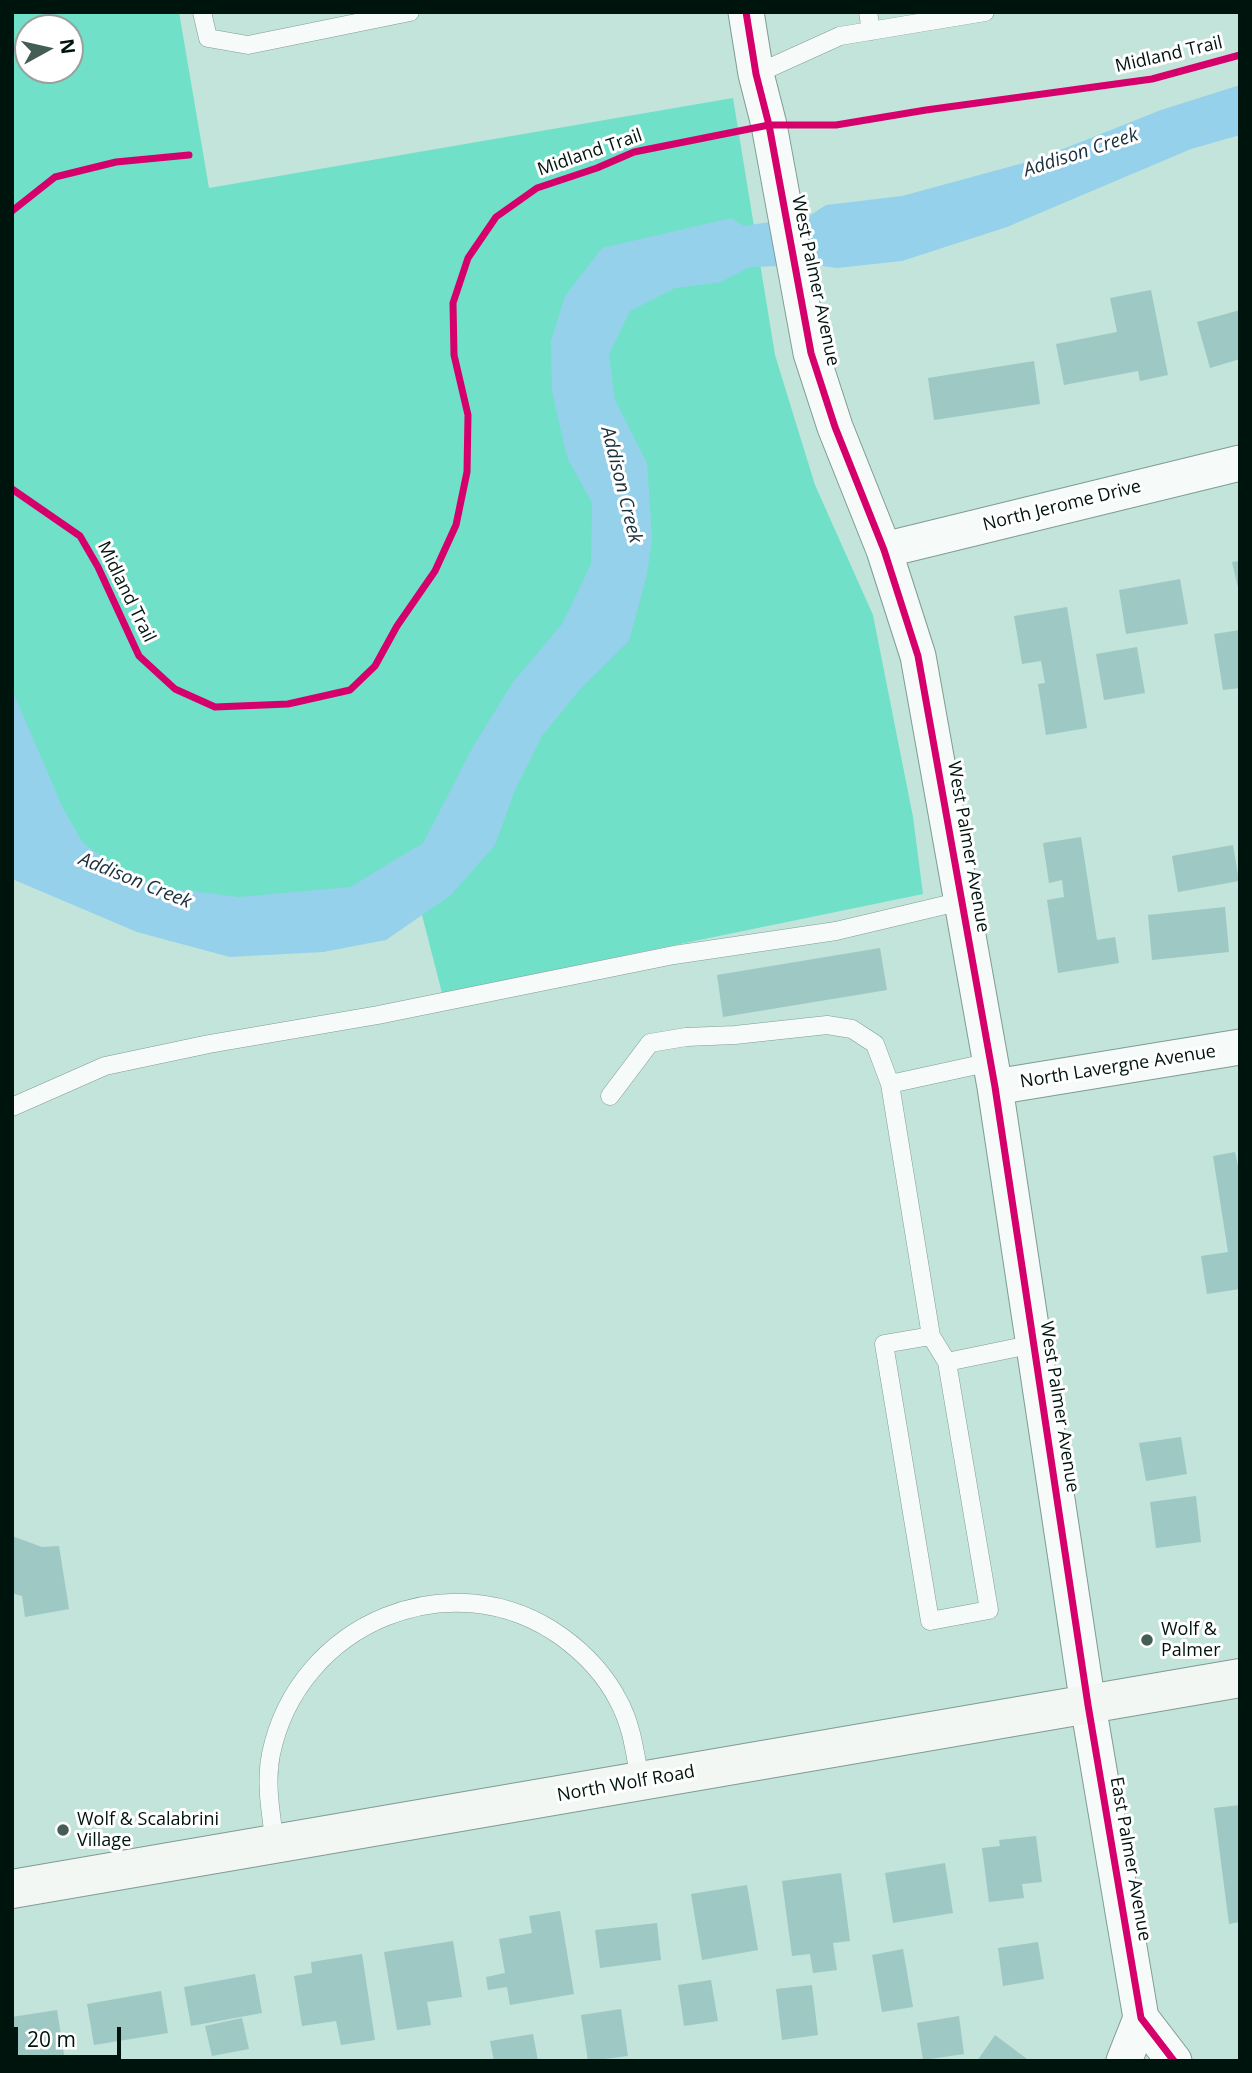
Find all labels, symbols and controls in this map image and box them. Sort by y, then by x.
north arrow [14,14,84,84]
street label: Midland Trail [1113,32,1225,78]
text: N [54,37,82,56]
water label: Addison Creek [1021,124,1141,182]
street label: Midland Trail [535,125,645,181]
street label: West Palmer Avenue [786,194,844,368]
water label: Addison Creek [596,424,646,546]
street label: North Jerome Drive [981,476,1143,536]
street label: Midland Trail [92,538,160,646]
street label: West Palmer Avenue [942,760,994,934]
water label: Addison Creek [76,848,194,914]
street label: North Lavergne Avenue [1019,1041,1217,1093]
street label: West Palmer Avenue [1035,1320,1083,1494]
place label: Wolf & Palmer [1161,1619,1221,1662]
marker: Wolf & Palmer [1139,1632,1155,1648]
street label: North Wolf Road [555,1761,697,1807]
street label: East Palmer Avenue [1105,1775,1155,1943]
place label: Wolf & Scalabrini Village [77,1809,219,1852]
marker: Wolf & Scalabrini Village [55,1822,71,1838]
scale bar [18,2014,124,2058]
text: 20 m [27,2025,76,2053]

